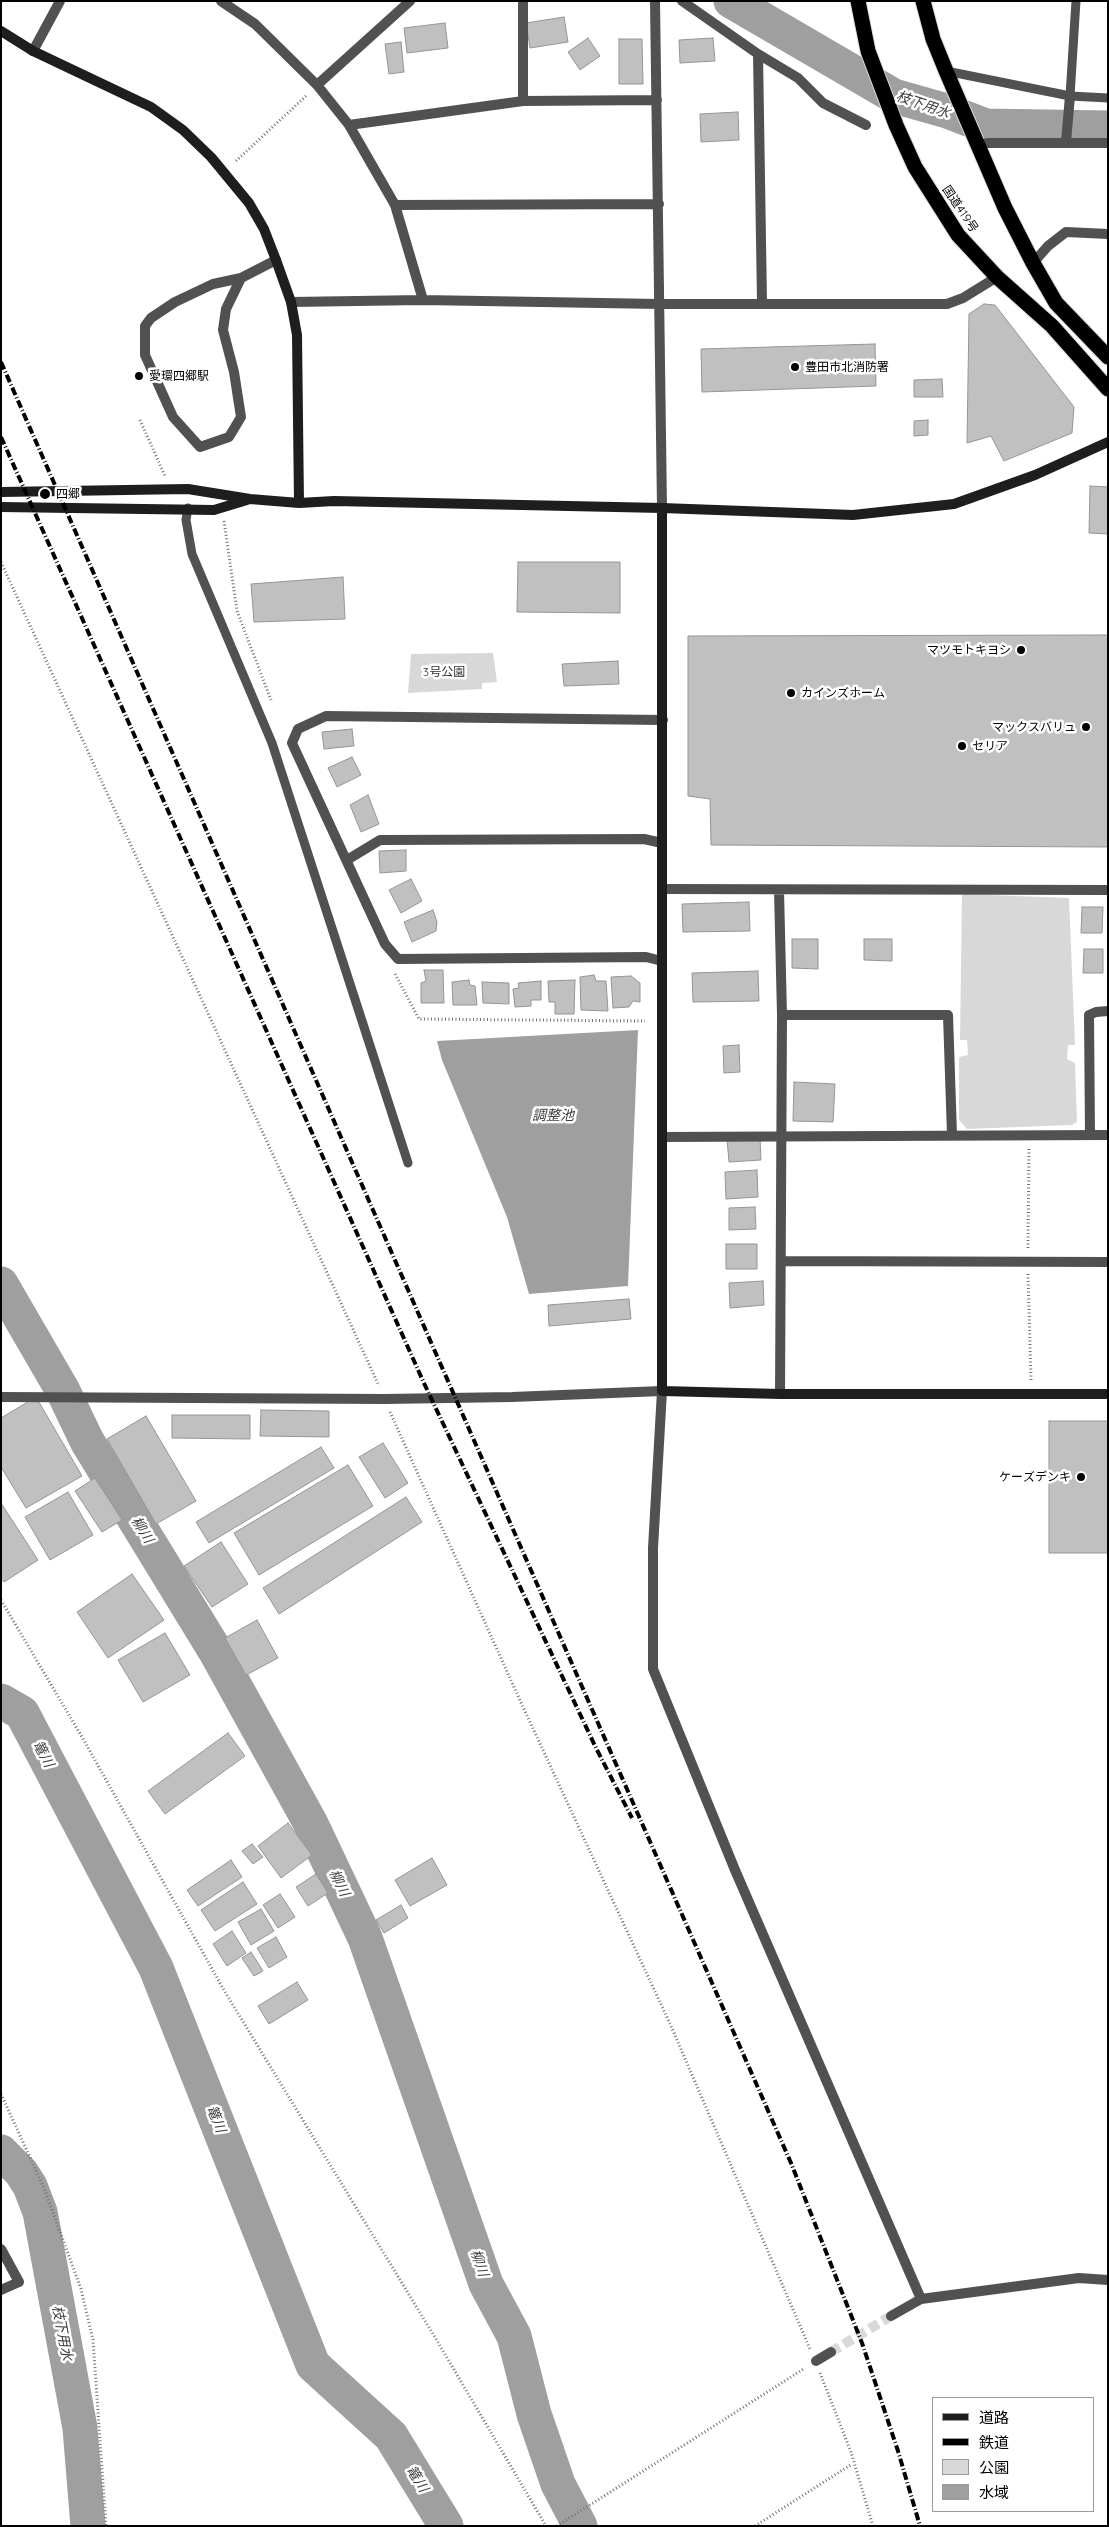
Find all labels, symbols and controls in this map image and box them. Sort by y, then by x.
water label: 枝下用水 [894,88,952,122]
street label: 国道419号 [939,183,981,235]
place label: 豊田市北消防署 [805,360,889,374]
marker: 豊田市北消防署 [789,361,801,373]
place label: 愛環四郷駅 [149,369,209,383]
marker: 愛環四郷駅 [133,370,145,382]
marker: 四郷 [38,487,52,501]
place label: 四郷 [56,487,80,501]
place label: マツモトキヨシ [927,643,1011,657]
marker: マツモトキヨシ [1015,644,1027,656]
park label: 3号公園 [423,665,465,679]
place label: カインズホーム [801,686,885,700]
marker: カインズホーム [785,687,797,699]
place label: マックスバリュ [992,720,1076,734]
marker: マックスバリュ [1080,721,1092,733]
place label: セリア [972,739,1008,753]
marker: セリア [956,740,968,752]
water label: 調整池 [532,1108,574,1124]
place label: ケーズデンキ [999,1470,1071,1484]
marker: ケーズデンキ [1075,1471,1087,1483]
water label: 柳川 [127,1514,157,1546]
water label: 篭川 [29,1738,57,1770]
water label: 柳川 [325,1867,353,1899]
water label: 篭川 [203,2103,229,2135]
water label: 柳川 [466,2247,492,2279]
water label: 枝下用水 [48,2304,76,2362]
legend [932,2397,1094,2512]
text: 道路 [979,2408,1009,2427]
text: 鉄道 [979,2433,1009,2452]
text: 公園 [979,2458,1009,2477]
water label: 篭川 [402,2463,432,2495]
text: 水域 [979,2483,1009,2502]

